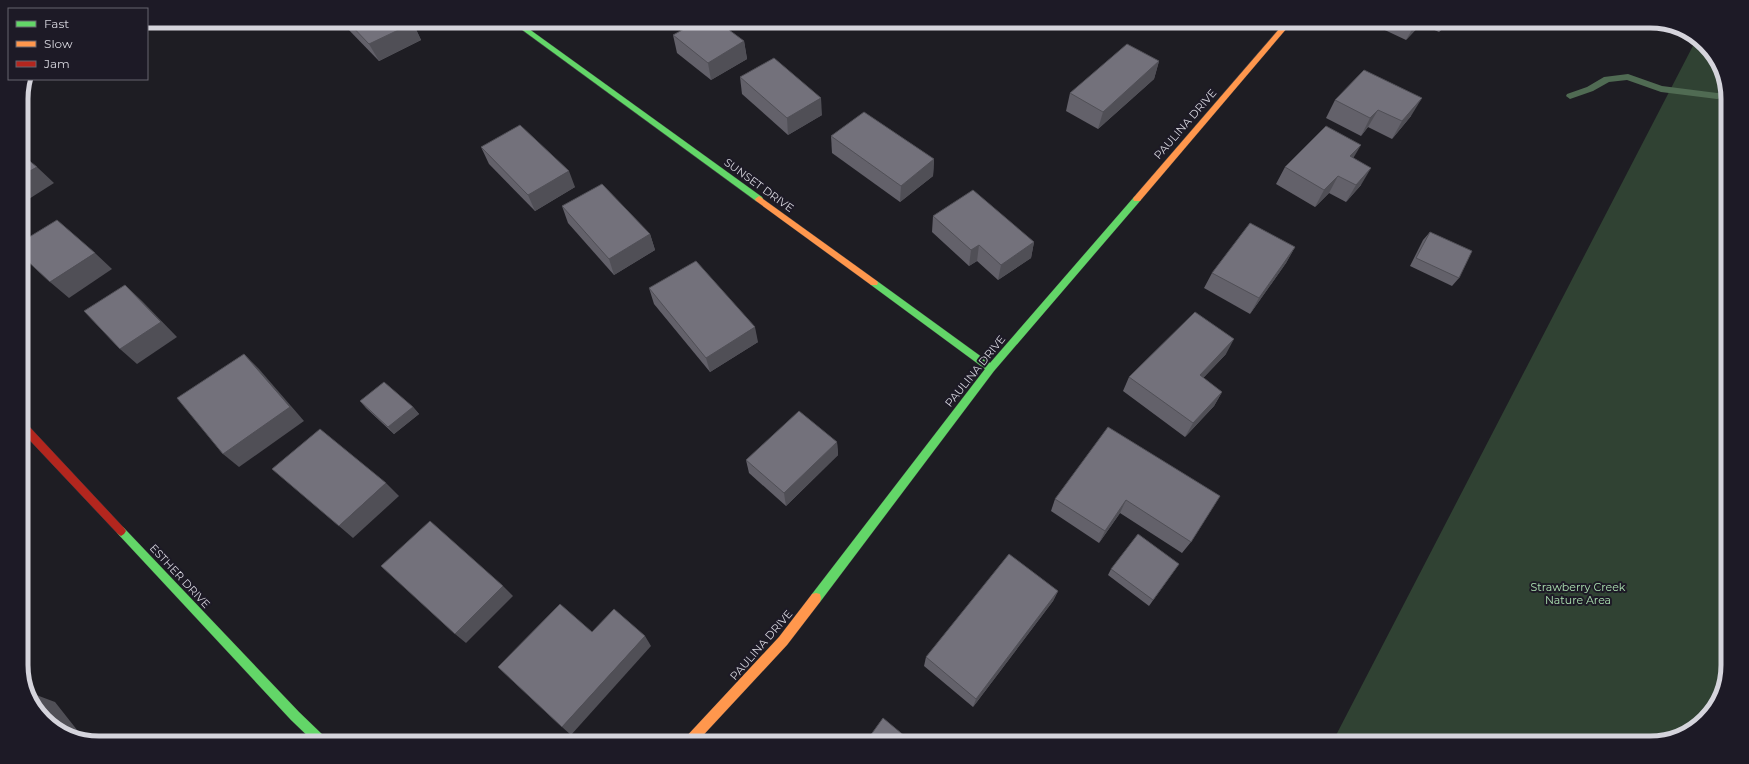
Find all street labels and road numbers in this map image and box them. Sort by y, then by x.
street label: PAULINA DRIVE [1151,86,1219,162]
street label: SUNSET DRIVE [721,155,797,215]
street label: PAULINA DRIVE [942,332,1008,410]
street label: ESTHER DRIVE [147,541,213,611]
street label: PAULINA DRIVE [727,607,795,683]

